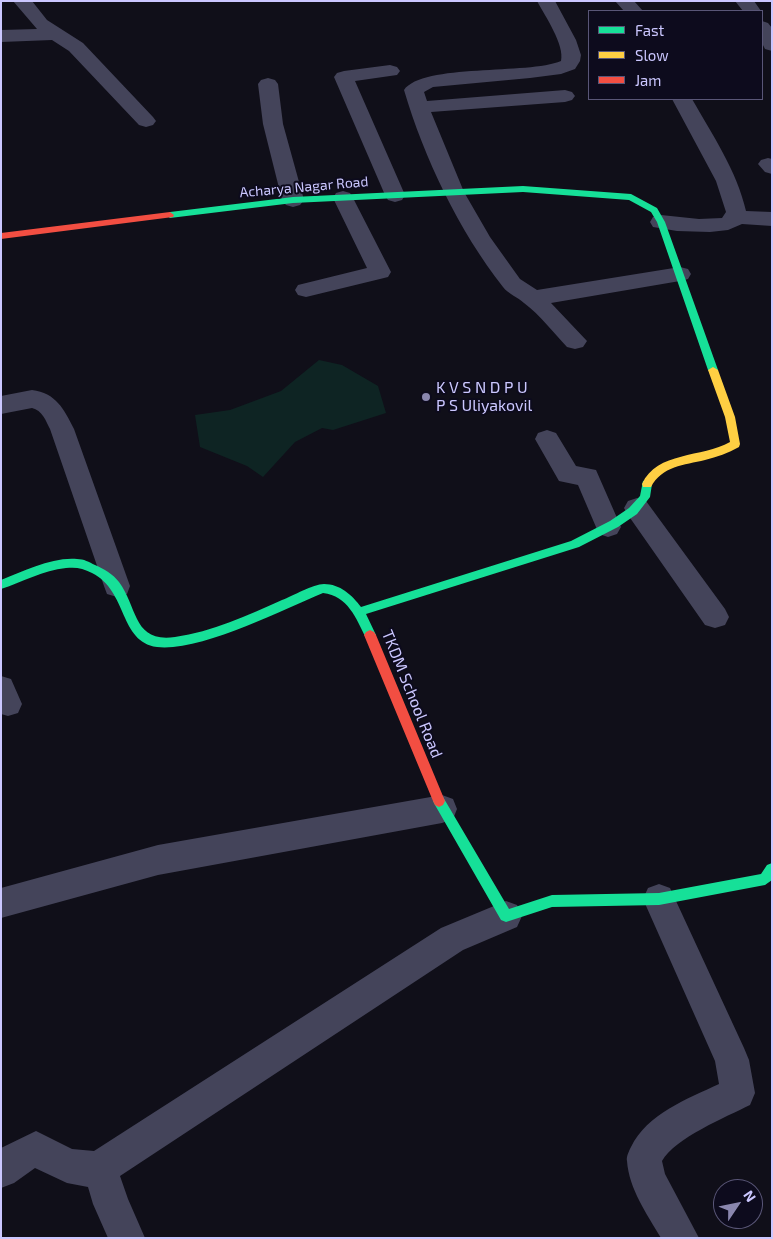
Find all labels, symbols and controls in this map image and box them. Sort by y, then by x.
legend [588,10,763,100]
text: Fast [635,21,664,39]
text: Slow [635,46,669,64]
text: Jam [635,71,661,89]
street label: Acharya Nagar Road [239,173,369,201]
place label: K V S N D P U P S Uliyakovil [436,378,532,416]
marker: K V S N D P U P S Uliyakovil [420,391,432,403]
street label: TKDM School Road [378,627,446,761]
north arrow [713,1179,763,1229]
text: N [740,1187,760,1205]

